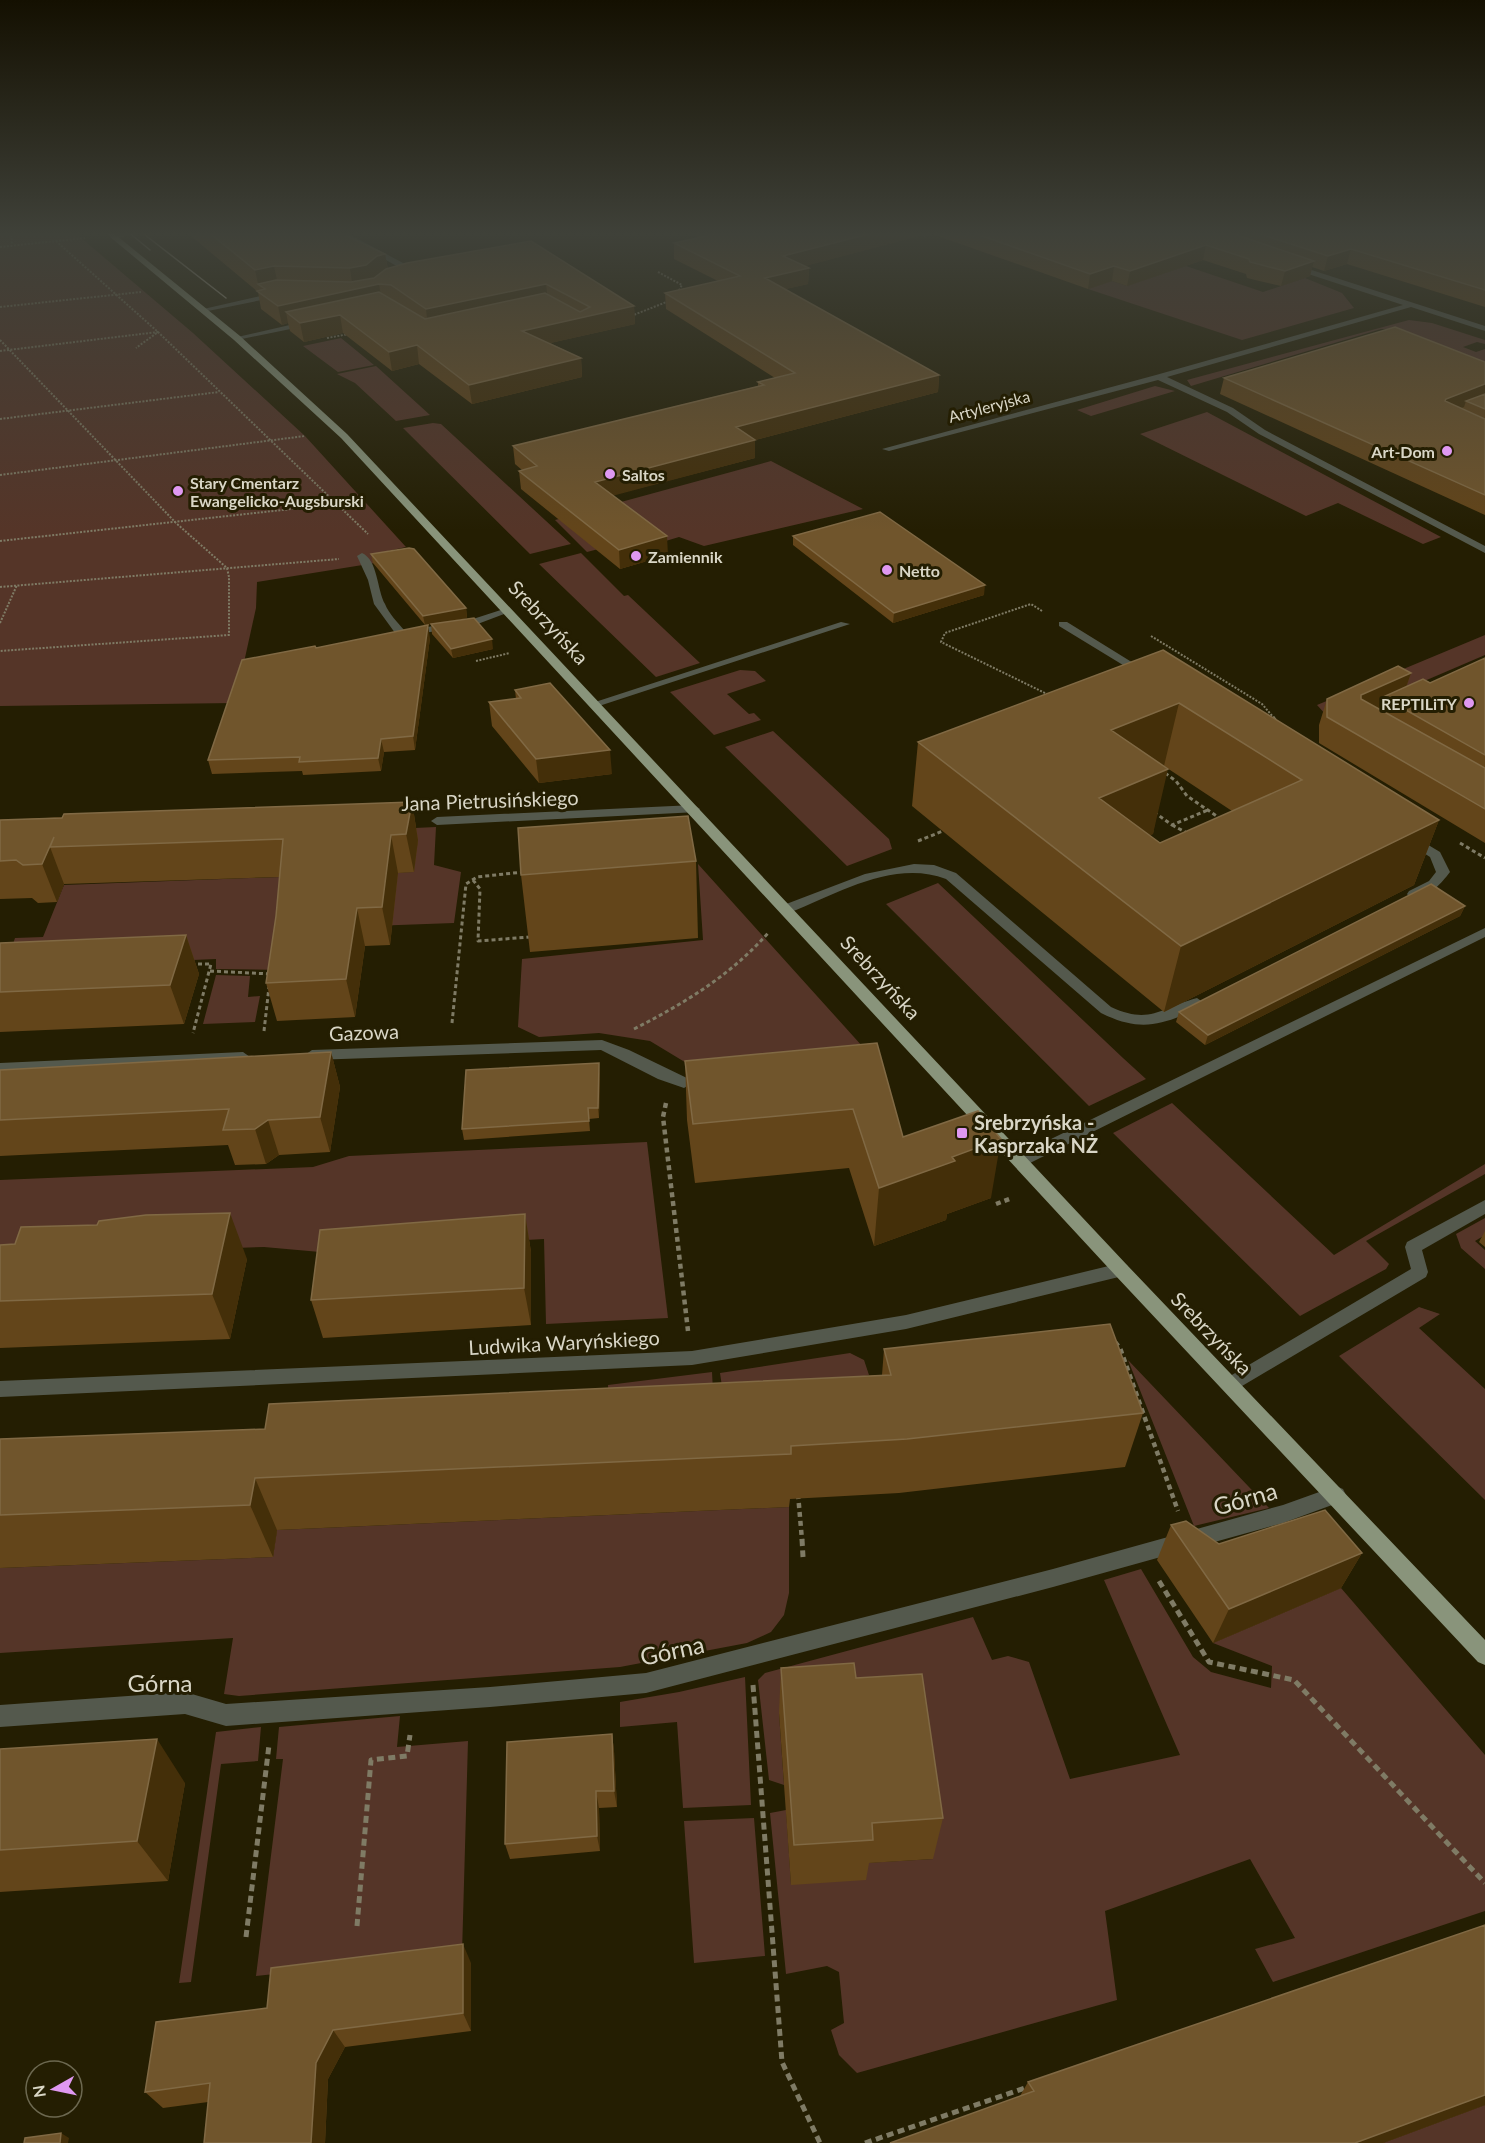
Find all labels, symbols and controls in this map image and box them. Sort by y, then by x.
street label: Artyleryjska [946,386,1032,426]
place label: Art-Dom [1370,442,1435,461]
marker: Art-Dom [1440,444,1454,458]
place label: Saltos [622,465,665,484]
marker: Saltos [603,467,617,481]
place label: Stary Cmentarz Ewangelicko-Augsburski [190,473,364,510]
marker: Stary Cmentarz Ewangelicko-Augsburski [171,484,185,498]
place label: Zamiennik [648,547,723,566]
marker: Zamiennik [629,549,643,563]
place label: Netto [899,561,940,580]
marker: Netto [880,563,894,577]
street label: Srebrzyńska [504,575,594,669]
place label: REPTILiTY [1381,694,1458,713]
marker: REPTILiTY [1462,696,1476,710]
street label: Jana Pietrusińskiego [401,785,579,815]
street label: Srebrzyńska [836,930,926,1024]
street label: Gazowa [329,1019,399,1045]
place label: Srebrzyńska - Kasprzaka NŻ [974,1110,1098,1157]
marker: Srebrzyńska - Kasprzaka NŻ [955,1126,969,1140]
street label: Srebrzyńska [1167,1287,1257,1379]
street label: Ludwika Waryńskiego [468,1325,660,1359]
street label: Górna [1210,1475,1280,1521]
street label: Górna [637,1629,707,1671]
street label: Górna [127,1668,193,1697]
north arrow [24,2059,84,2119]
text: N [28,2084,49,2099]

